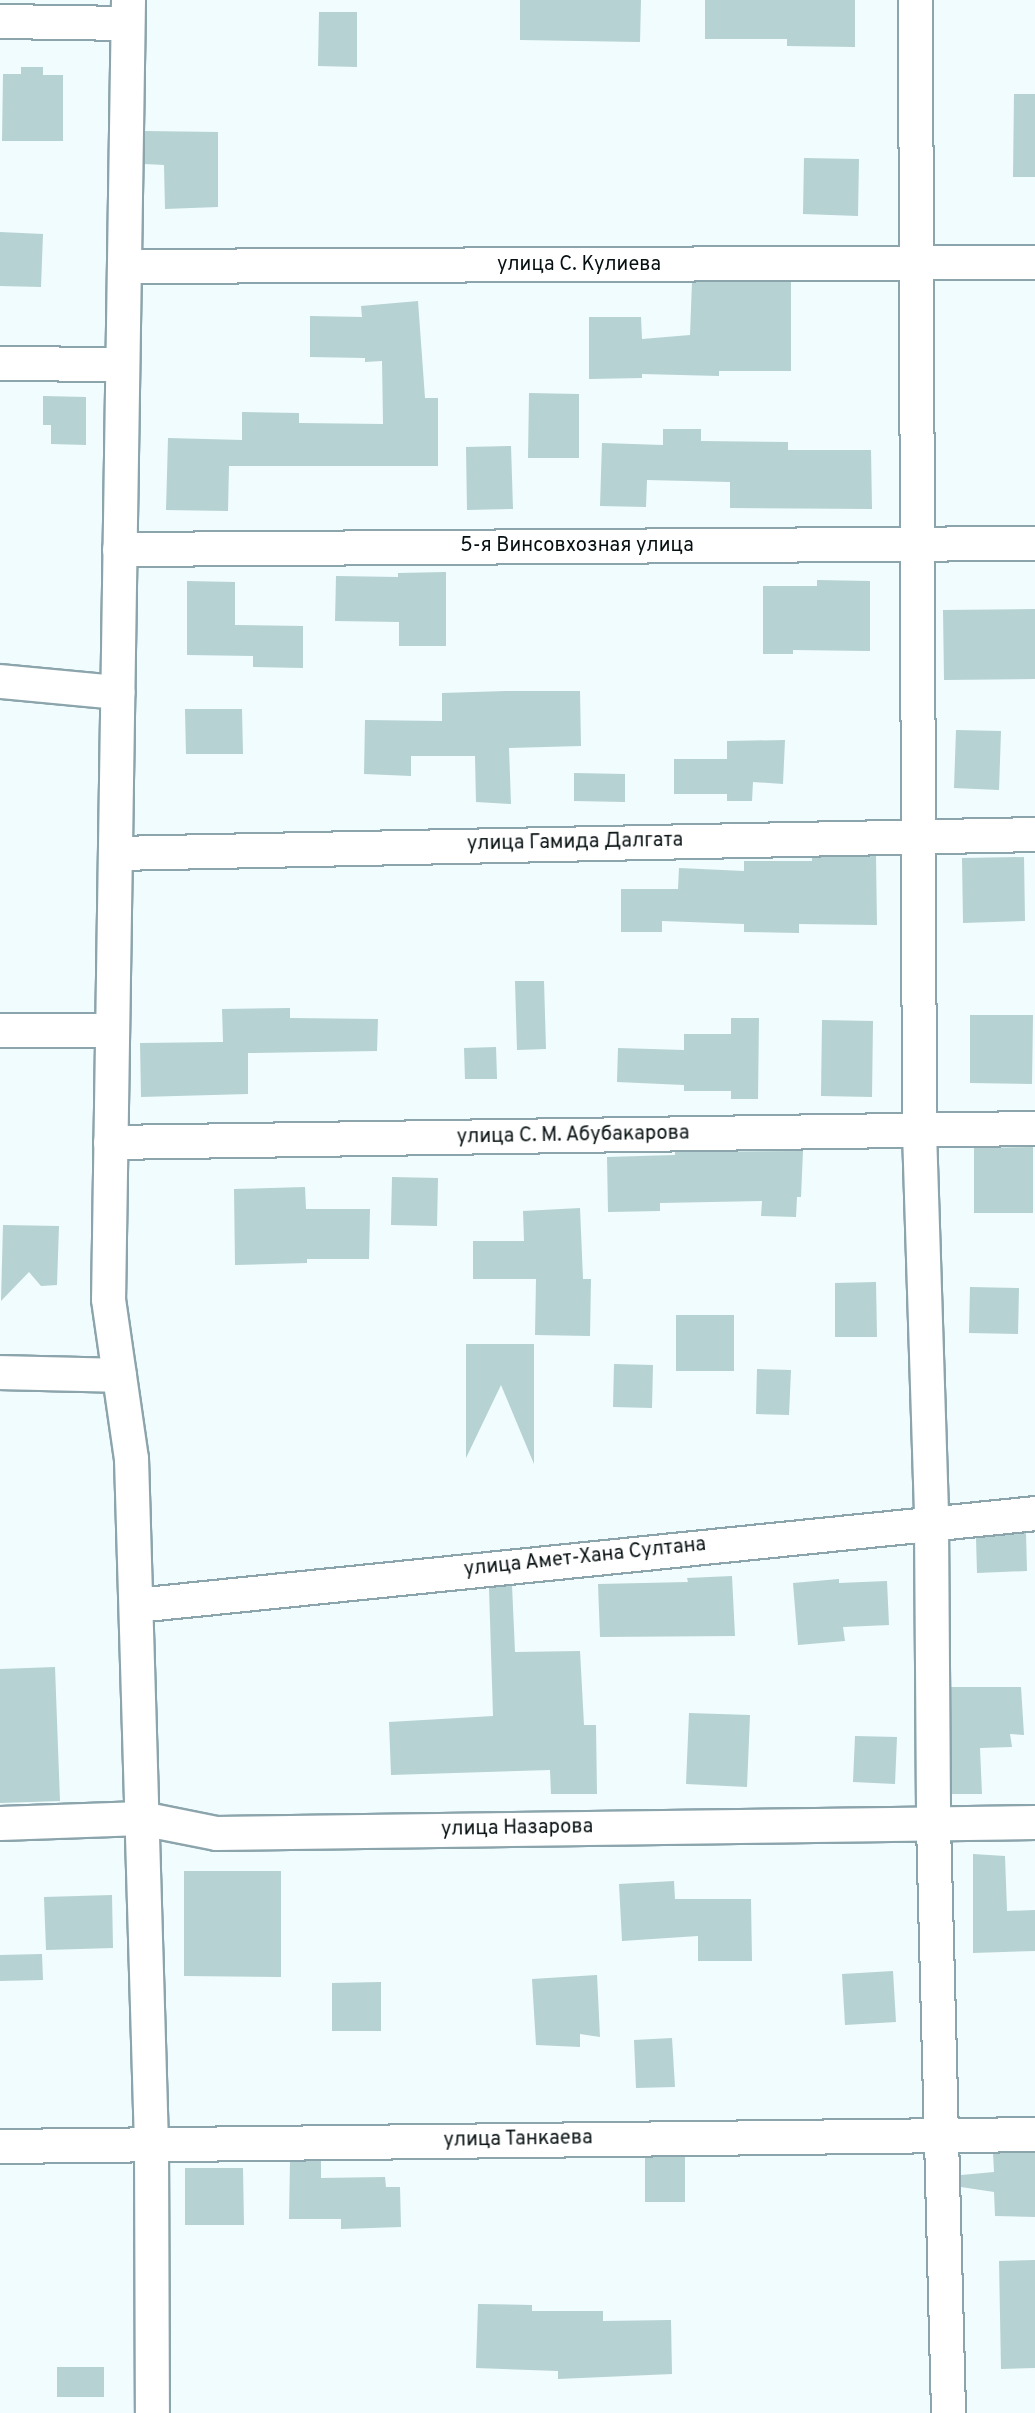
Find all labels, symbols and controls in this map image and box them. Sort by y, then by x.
street label: улица С. Кулиева [497,253,661,277]
street label: 5-я Винсовхозная улица [460,534,694,558]
street label: улица Гамида Далгата [467,829,683,857]
street label: улица С. М. Абубакарова [456,1122,690,1150]
street label: улица Амет-Хана Султана [462,1533,708,1583]
street label: улица Назарова [441,1816,593,1842]
street label: улица Танкаева [443,2127,593,2153]

